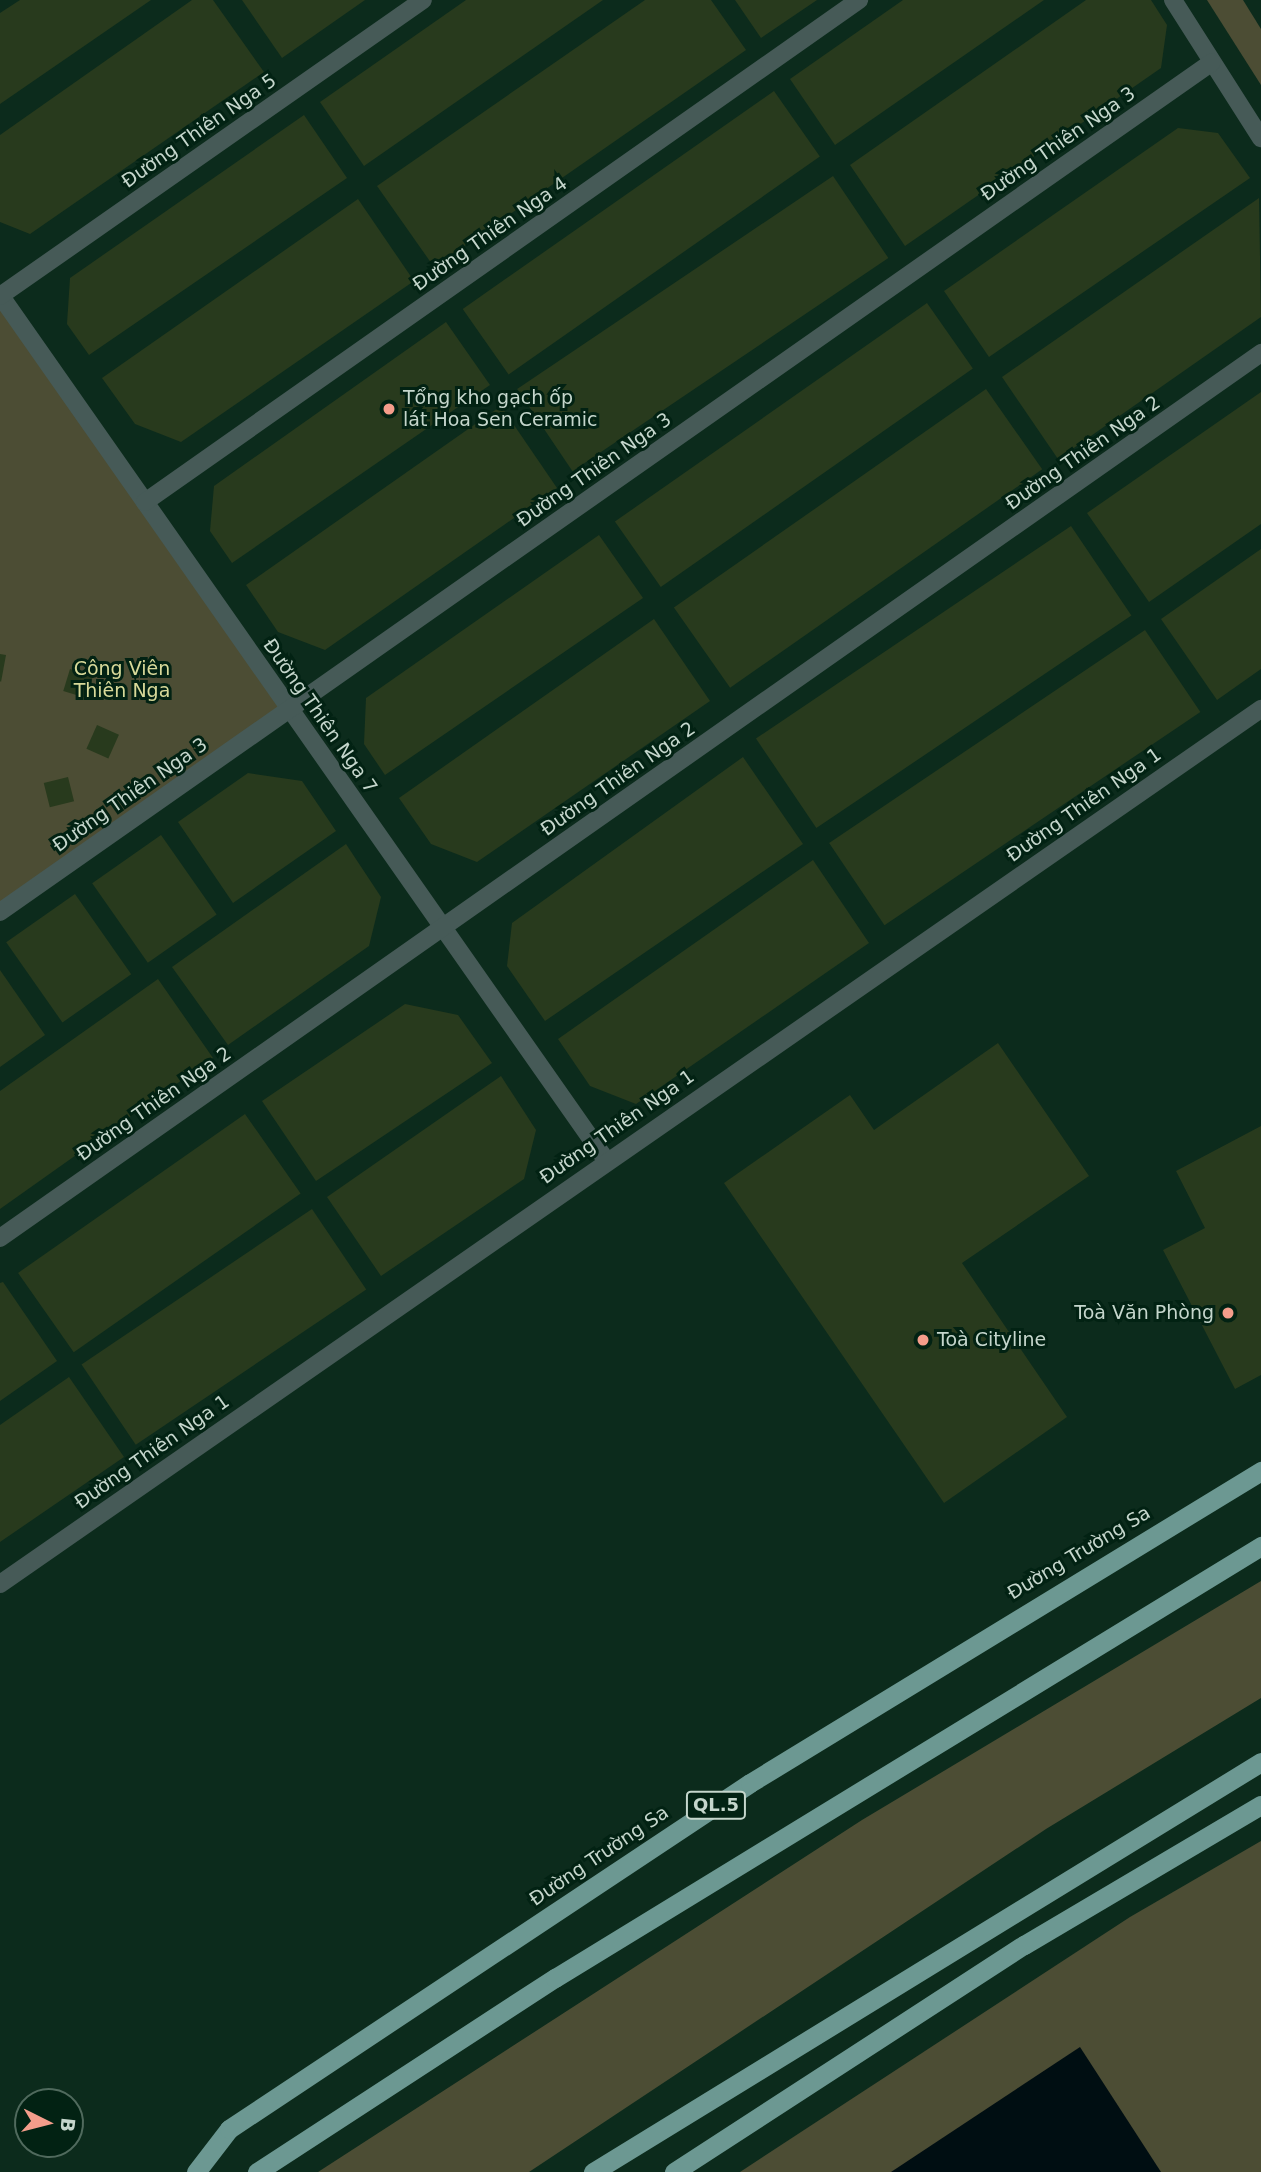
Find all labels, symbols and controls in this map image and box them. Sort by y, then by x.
street label: Đường Thiên Nga 5 [117,69,281,193]
street label: Đường Thiên Nga 3 [976,82,1140,206]
street label: Đường Thiên Nga 4 [408,172,572,296]
place label: Tổng kho gạch ốp lát Hoa Sen Ceramic [403,387,597,431]
street label: Đường Thiên Nga 2 [1001,391,1165,515]
marker: Tổng kho gạch ốp lát Hoa Sen Ceramic [381,401,397,417]
street label: Đường Thiên Nga 3 [512,408,676,532]
street label: Đường Thiên Nga 7 [258,634,382,798]
park label: Công Viên Thiên Nga [74,658,170,702]
street label: Đường Thiên Nga 2 [536,717,700,841]
street label: Đường Thiên Nga 3 [48,733,212,857]
street label: Đường Thiên Nga 1 [1002,743,1166,867]
street label: Đường Thiên Nga 2 [72,1042,236,1166]
street label: Đường Thiên Nga 1 [535,1065,699,1189]
place label: Toà Văn Phòng [1074,1302,1214,1324]
marker: Toà Văn Phòng [1220,1305,1236,1321]
place label: Toà Cityline [937,1329,1046,1351]
marker: Toà Cityline [915,1332,931,1348]
street label: Đường Thiên Nga 1 [70,1390,234,1514]
street label: Đường Trường Sa [1003,1501,1155,1605]
road number: QL.5 [684,1790,748,1819]
street label: Đường Trường Sa [525,1801,673,1911]
north arrow [14,2088,84,2158]
text: B [56,2117,80,2133]

